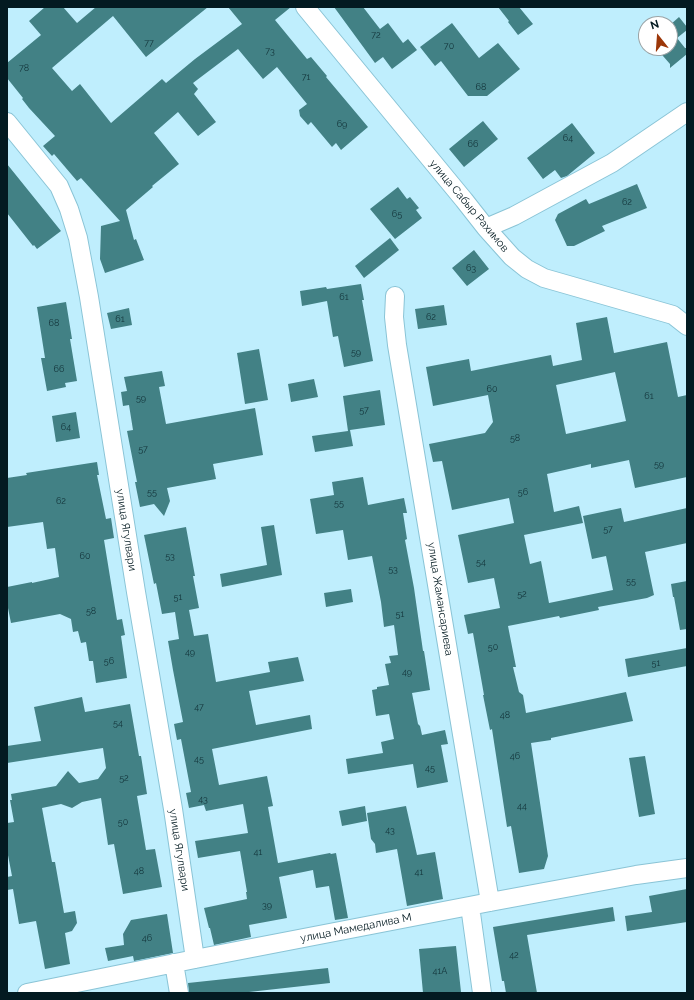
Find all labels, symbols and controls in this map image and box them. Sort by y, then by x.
north arrow [638,16,678,56]
text: N [649,18,661,32]
house number: 72 [371,30,381,40]
house number: 77 [144,38,154,48]
house number: 70 [444,41,454,51]
house number: 73 [265,46,275,56]
house number: 78 [19,63,29,73]
house number: 71 [302,72,310,82]
house number: 68 [476,82,486,92]
house number: 69 [337,119,347,129]
house number: 64 [563,133,573,143]
house number: 66 [468,139,478,149]
street label: улица Сабыр Рахимов [427,157,511,255]
house number: 62 [622,197,632,207]
house number: 65 [392,209,402,219]
house number: 63 [466,263,476,273]
house number: 61 [339,292,349,302]
house number: 62 [426,312,436,322]
house number: 61 [115,314,125,324]
house number: 68 [49,318,59,328]
house number: 59 [351,347,361,357]
house number: 66 [54,364,64,374]
house number: 60 [487,384,497,394]
house number: 61 [644,391,654,401]
house number: 59 [136,393,146,403]
house number: 57 [359,405,369,415]
house number: 64 [61,422,71,432]
house number: 58 [510,433,520,443]
house number: 57 [138,444,148,454]
house number: 59 [654,459,664,469]
house number: 55 [147,487,157,497]
house number: 56 [518,487,528,497]
street label: улица Ягулвари [113,488,139,572]
house number: 62 [56,496,66,506]
house number: 55 [334,498,344,508]
house number: 57 [603,524,613,534]
street label: улица Жамансариева [425,541,455,657]
house number: 60 [80,551,90,561]
house number: 53 [165,551,175,561]
house number: 54 [476,557,486,567]
house number: 53 [388,564,398,574]
house number: 55 [626,576,636,586]
house number: 52 [517,589,527,599]
house number: 51 [174,592,182,602]
house number: 58 [86,606,96,616]
house number: 51 [396,609,404,619]
house number: 50 [488,642,498,652]
house number: 49 [185,647,195,657]
house number: 56 [104,656,114,666]
house number: 51 [652,658,660,668]
house number: 49 [402,667,412,677]
house number: 47 [194,702,204,712]
house number: 48 [500,710,510,720]
house number: 54 [113,718,123,728]
house number: 46 [510,751,520,761]
house number: 45 [194,754,204,764]
house number: 45 [425,763,435,773]
house number: 52 [119,773,129,783]
house number: 43 [198,794,208,804]
house number: 44 [517,801,527,811]
street label: улица Ягулвари [166,808,192,892]
house number: 50 [118,817,128,827]
house number: 43 [385,825,395,835]
house number: 41 [254,847,262,857]
house number: 48 [134,866,144,876]
house number: 41 [415,867,423,877]
house number: 39 [262,900,272,910]
street label: улица Мамедалива М [299,911,413,945]
house number: 46 [142,933,152,943]
house number: 42 [509,950,519,960]
house number: 41А [433,966,447,976]

